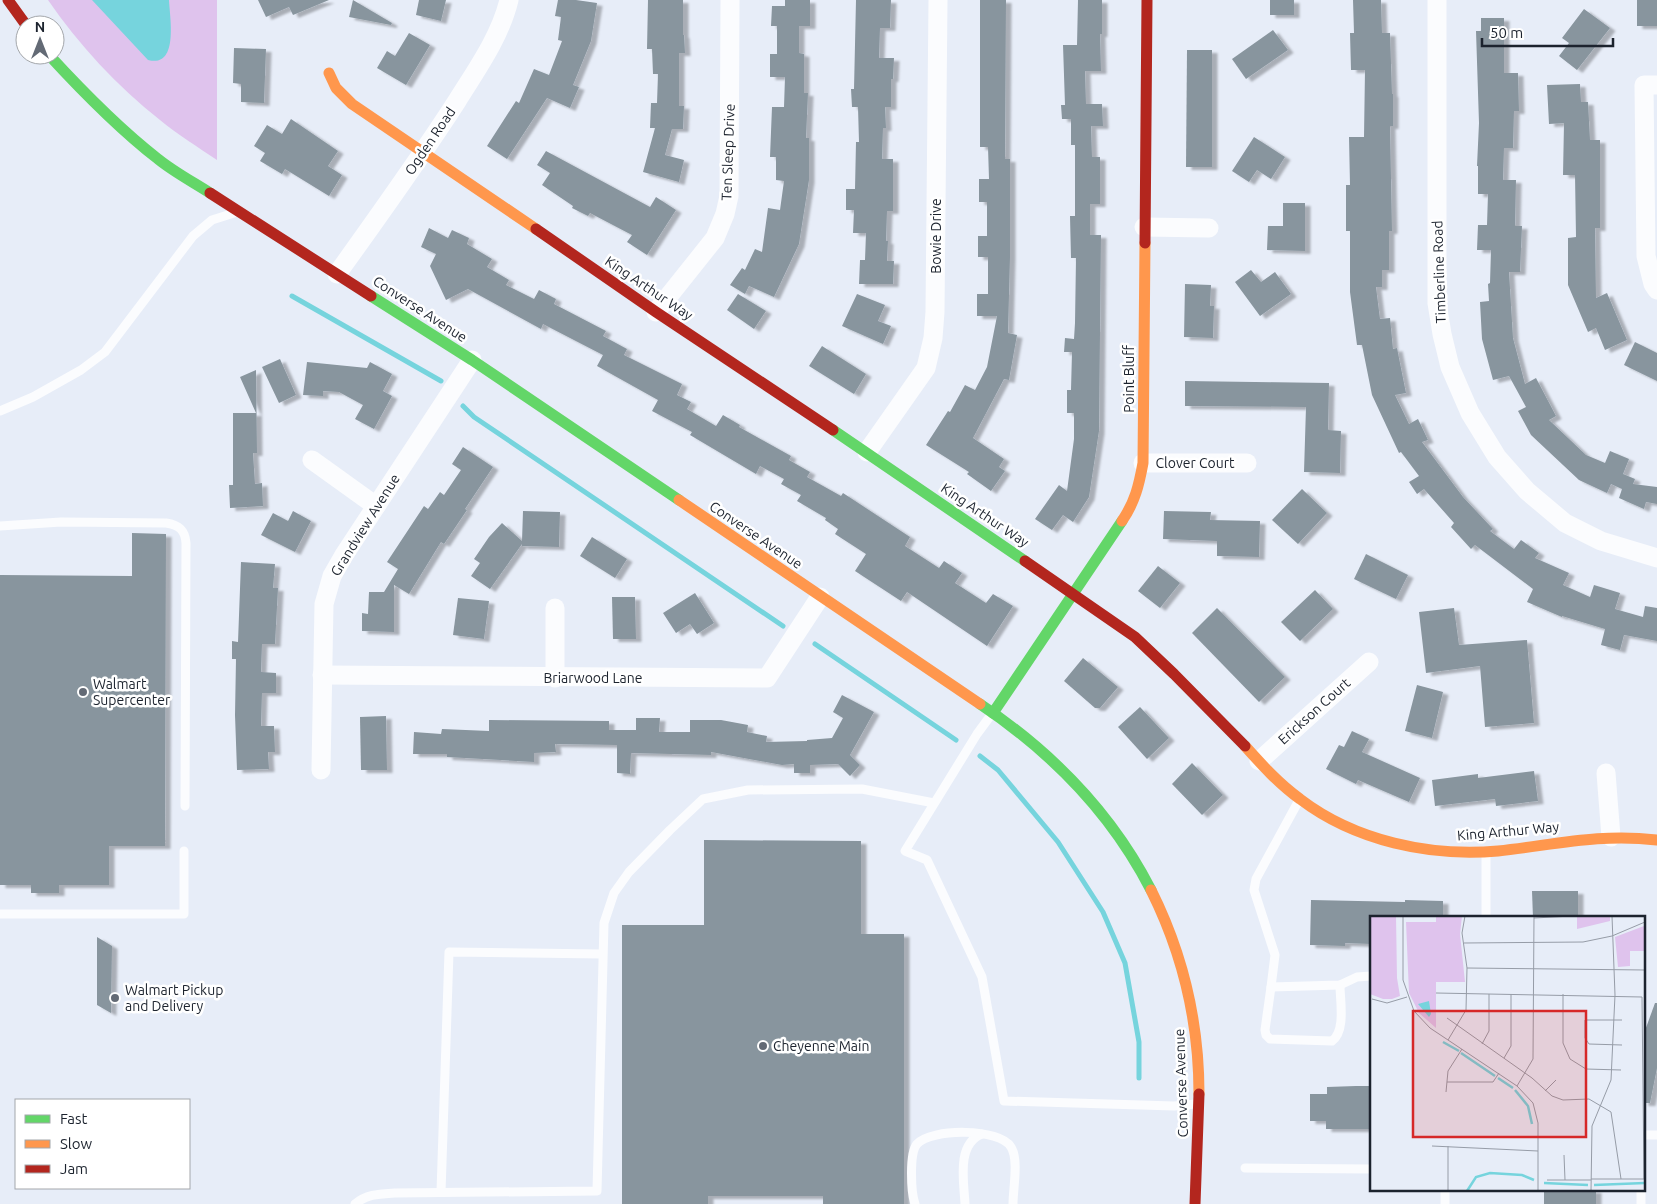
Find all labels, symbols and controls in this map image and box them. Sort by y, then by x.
north arrow [15,15,65,65]
scale bar [1482,15,1613,47]
text: N [35,19,45,35]
text: 50 m [1490,24,1523,41]
street label: Ten Sleep Drive [718,103,738,201]
street label: Ogden Road [401,104,459,178]
street label: Bowie Drive [928,198,944,274]
street label: Timberline Road [1429,220,1449,324]
street label: King Arthur Way [602,253,696,323]
street label: Converse Avenue [370,273,470,345]
street label: Point Bluff [1121,345,1137,413]
street label: Clover Court [1155,455,1235,471]
street label: Grandview Avenue [327,471,403,579]
street label: King Arthur Way [938,480,1032,550]
street label: Converse Avenue [706,498,806,572]
street label: Briarwood Lane [543,670,643,686]
street label: Erickson Court [1275,674,1354,747]
place label: Walmart Supercenter [93,676,171,708]
marker: Walmart Supercenter [77,686,89,698]
street label: King Arthur Way [1456,819,1560,843]
inset map [1370,916,1644,1192]
place label: Walmart Pickup and Delivery [125,982,223,1014]
marker: Walmart Pickup and Delivery [109,992,121,1004]
street label: Converse Avenue [1171,1028,1191,1138]
place label: Cheyenne Main [773,1038,869,1054]
marker: Cheyenne Main [757,1040,769,1052]
legend [15,1099,190,1189]
text: Fast [60,1110,88,1127]
text: Slow [60,1135,93,1152]
text: Jam [60,1160,88,1177]

